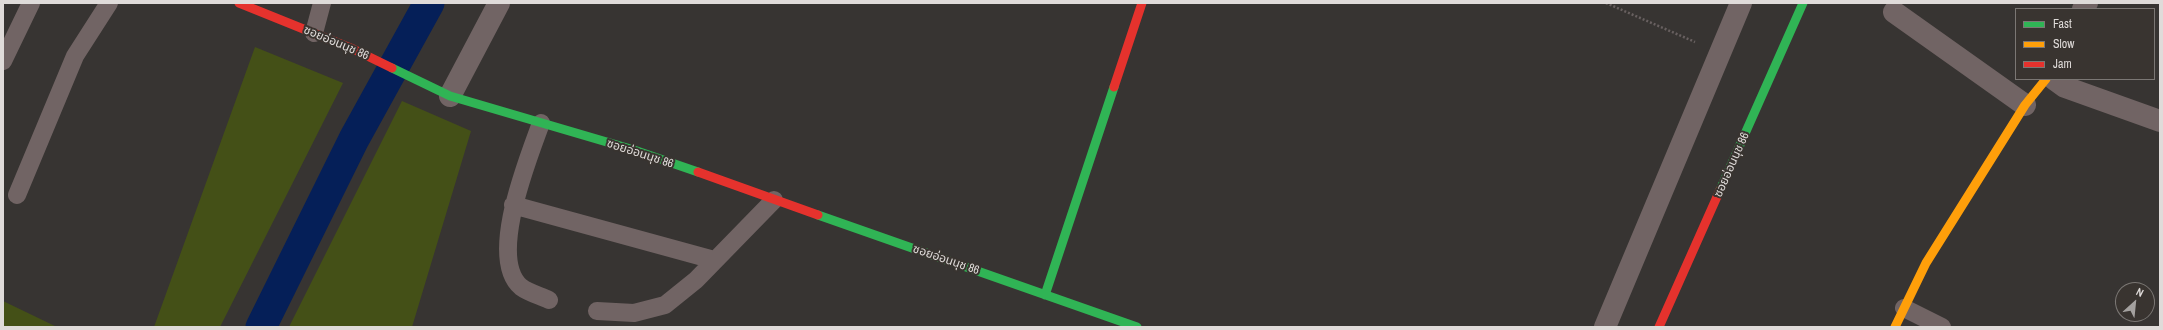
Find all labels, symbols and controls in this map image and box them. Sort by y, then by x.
legend [2015,8,2155,80]
text: Fast [2053,16,2072,32]
street label: ซอยอ่อนนุช 86 [301,23,371,63]
text: Slow [2053,36,2074,52]
text: Jam [2053,56,2072,72]
street label: ซอยอ่อนนุช 86 [1711,130,1753,200]
street label: ซอยอ่อนนุช 86 [605,136,675,172]
street label: ซอยอ่อนนุช 86 [911,242,981,278]
north arrow [2115,282,2155,322]
text: N [2134,284,2146,300]

